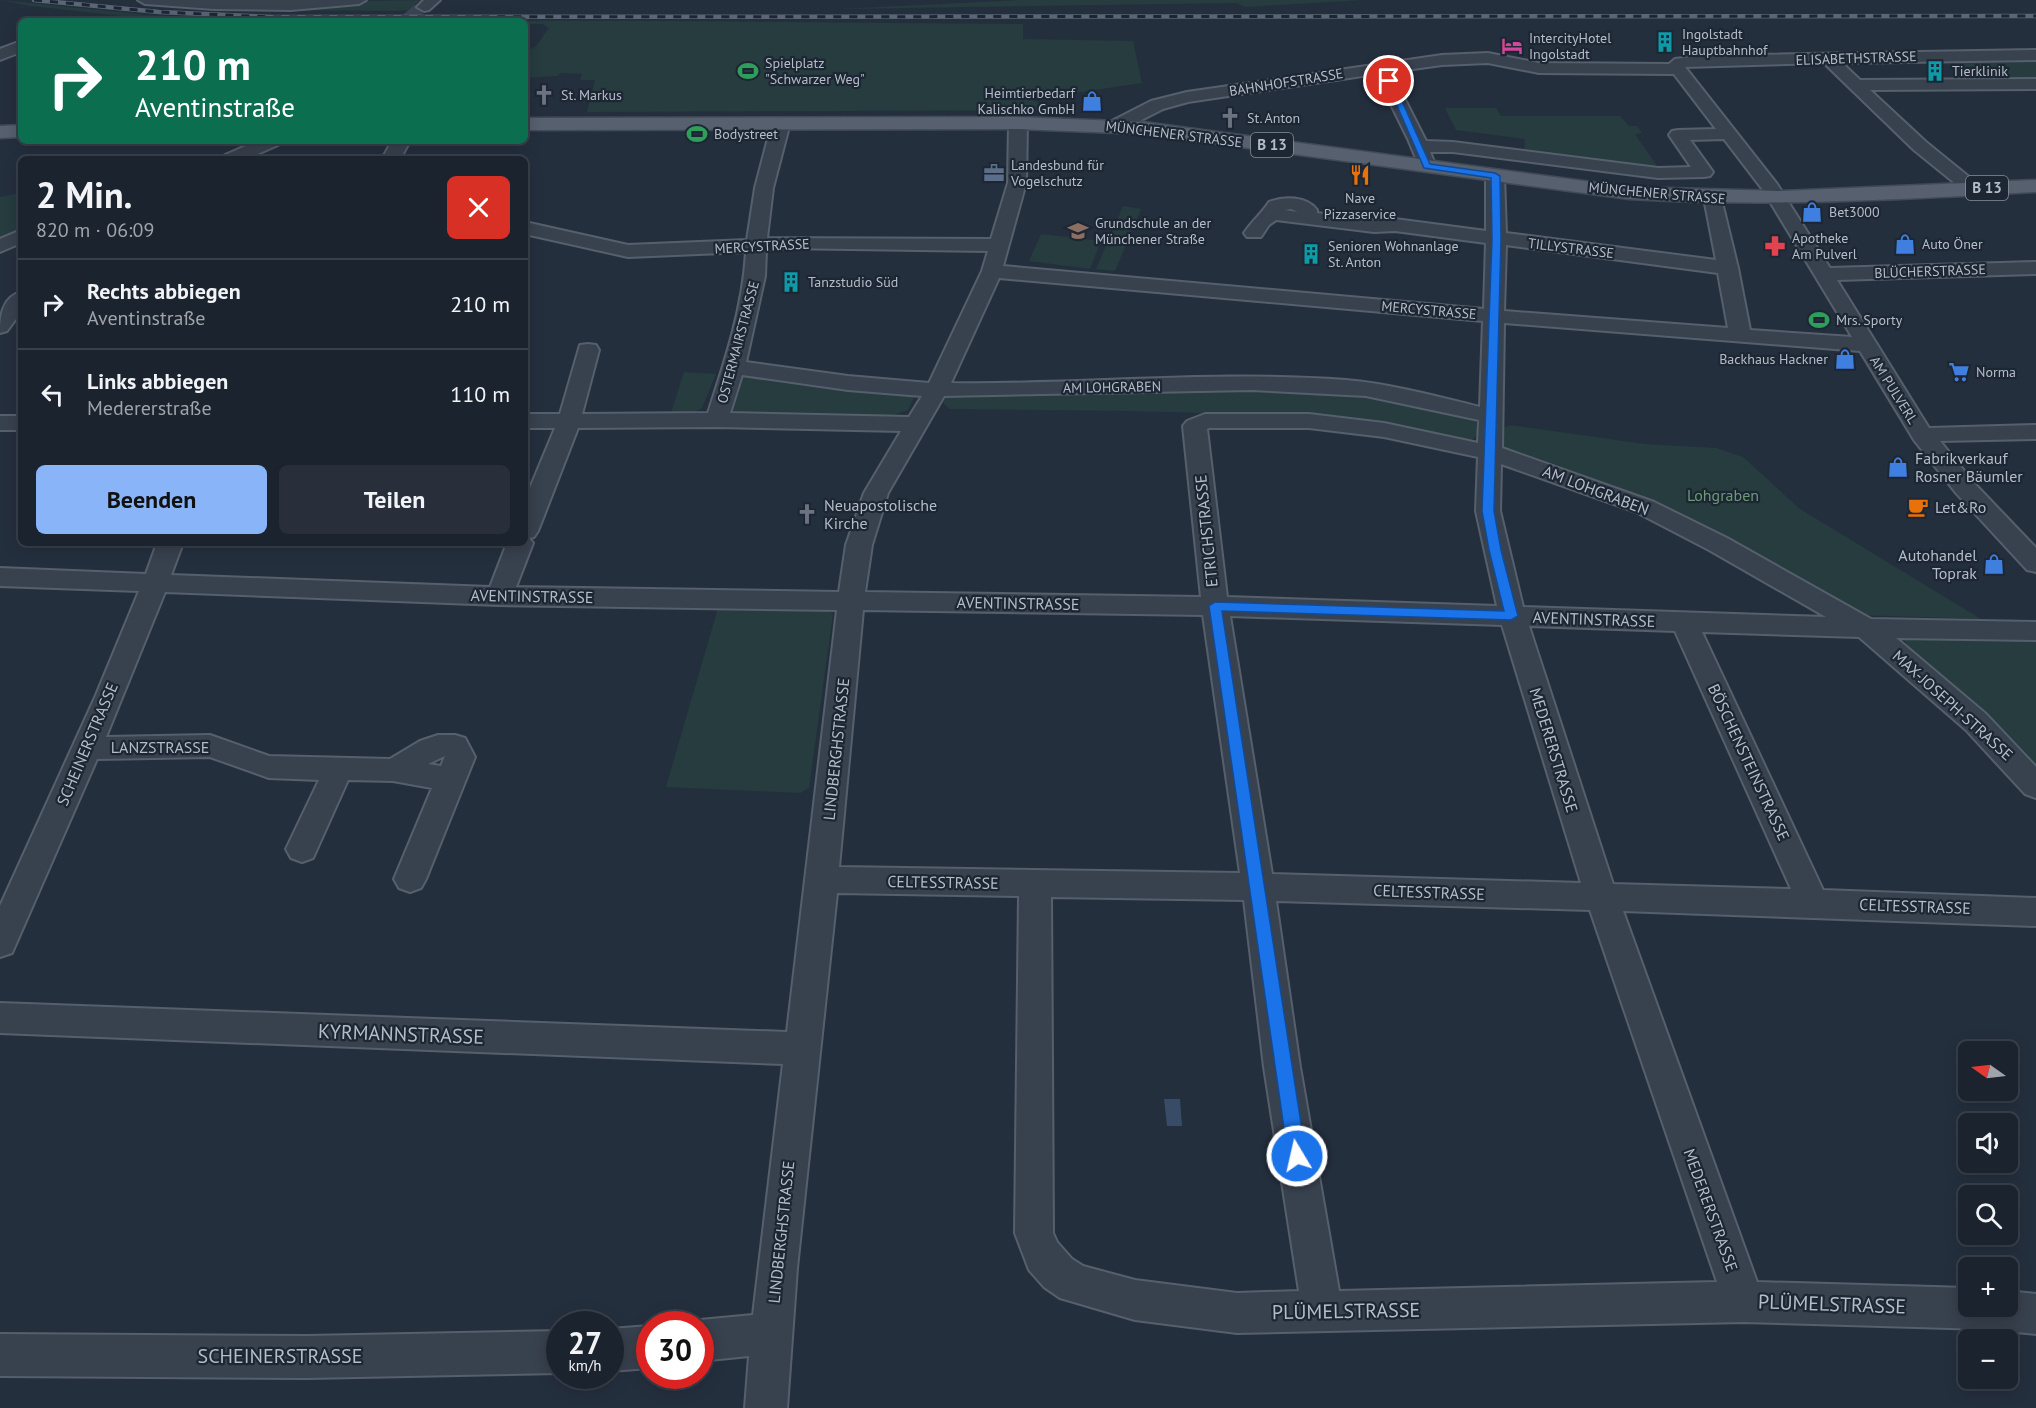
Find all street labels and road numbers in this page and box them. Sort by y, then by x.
street label: ELISABETHSTRASSE [1795,47,1917,69]
street label: BAHNHOFSTRASSE [1228,64,1344,100]
street label: MÜNCHENER STRASSE [1105,117,1243,151]
road number: B 13 [1251,133,1293,157]
road number: B 13 [1966,176,2008,200]
street label: MÜNCHENER STRASSE [1588,178,1726,208]
street label: TILLYSTRASSE [1527,234,1615,262]
street label: MERCYSTRASSE [714,235,810,257]
street label: BLÜCHERSTRASSE [1874,260,1986,282]
street label: OSTERMAIRSTRASSE [713,279,763,405]
street label: MERCYSTRASSE [1381,297,1477,323]
street label: AM PULVERL [1866,353,1922,427]
street label: AM LOHGRABEN [1063,377,1161,397]
street label: AM LOHGRABEN [1540,461,1652,519]
street label: ETRICHSTRASSE [1190,474,1222,588]
street label: AVENTINSTRASSE [470,585,594,607]
street label: AVENTINSTRASSE [956,592,1080,614]
street label: AVENTINSTRASSE [1532,607,1656,631]
street label: MAX-JOSEPH-STRASSE [1889,646,2017,764]
street label: LINDBERGHSTRASSE [819,677,853,821]
street label: SCHEINERSTRASSE [52,679,122,809]
street label: BÖSCHENSTEINSTRASSE [1704,680,1794,844]
street label: MEDERERSTRASSE [1526,685,1582,815]
street label: LANZSTRASSE [111,737,209,757]
street label: CELTESSTRASSE [887,871,999,893]
street label: CELTESSTRASSE [1373,880,1485,904]
street label: CELTESSTRASSE [1859,894,1971,918]
street label: KYRMANNSTRASSE [318,1018,484,1050]
street label: MEDERERSTRASSE [1679,1146,1743,1274]
street label: LINDBERGHSTRASSE [764,1160,798,1304]
street label: PLÜMELSTRASSE [1757,1288,1907,1320]
street label: PLÜMELSTRASSE [1272,1297,1420,1325]
street label: SCHEINERSTRASSE [198,1343,362,1369]

